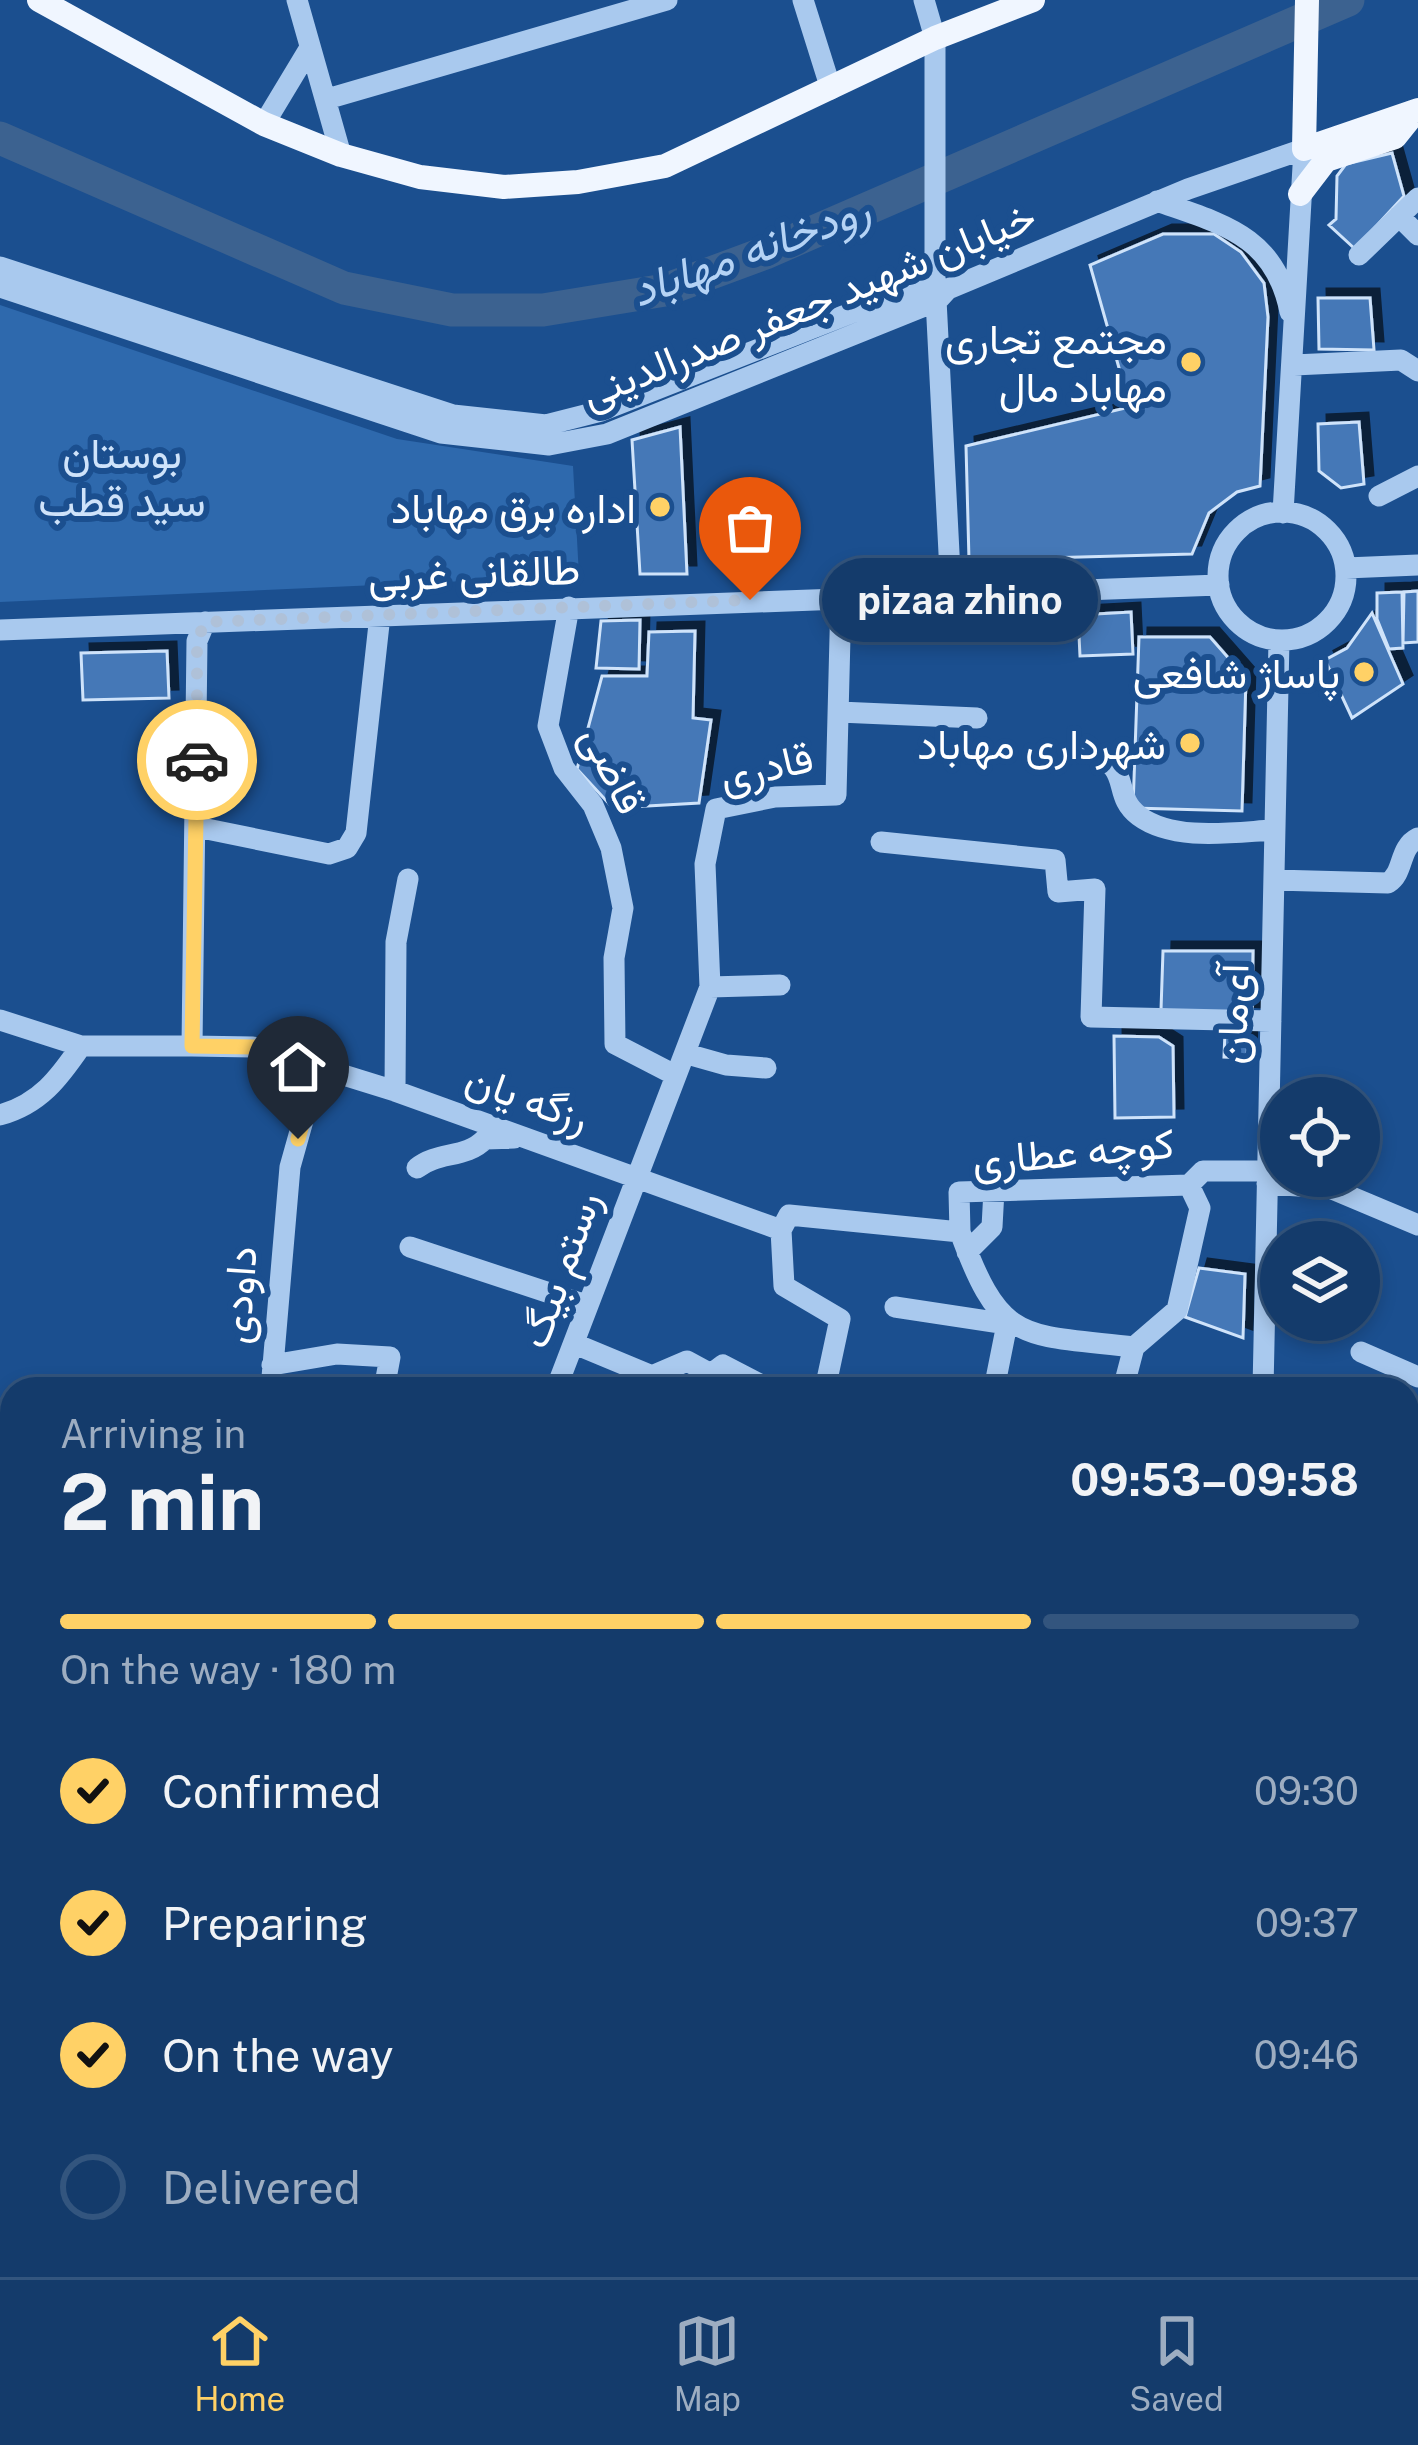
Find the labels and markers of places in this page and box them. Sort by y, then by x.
place label: مجتمع تجاری مهاباد مال [945,314,1167,413]
marker: مجتمع تجاری مهاباد مال [1178,349,1204,375]
pin [699,477,801,600]
place label: اداره برق مهاباد [391,483,636,535]
marker: اداره برق مهاباد [647,494,673,520]
callout: pizaa zhino [822,558,1098,642]
place label: پاساژ شافعی [1133,648,1340,702]
marker: پاساژ شافعی [1351,659,1377,685]
place label: شهرداری مهاباد [917,719,1166,771]
marker: شهرداری مهاباد [1177,730,1203,756]
pin [247,1016,349,1139]

